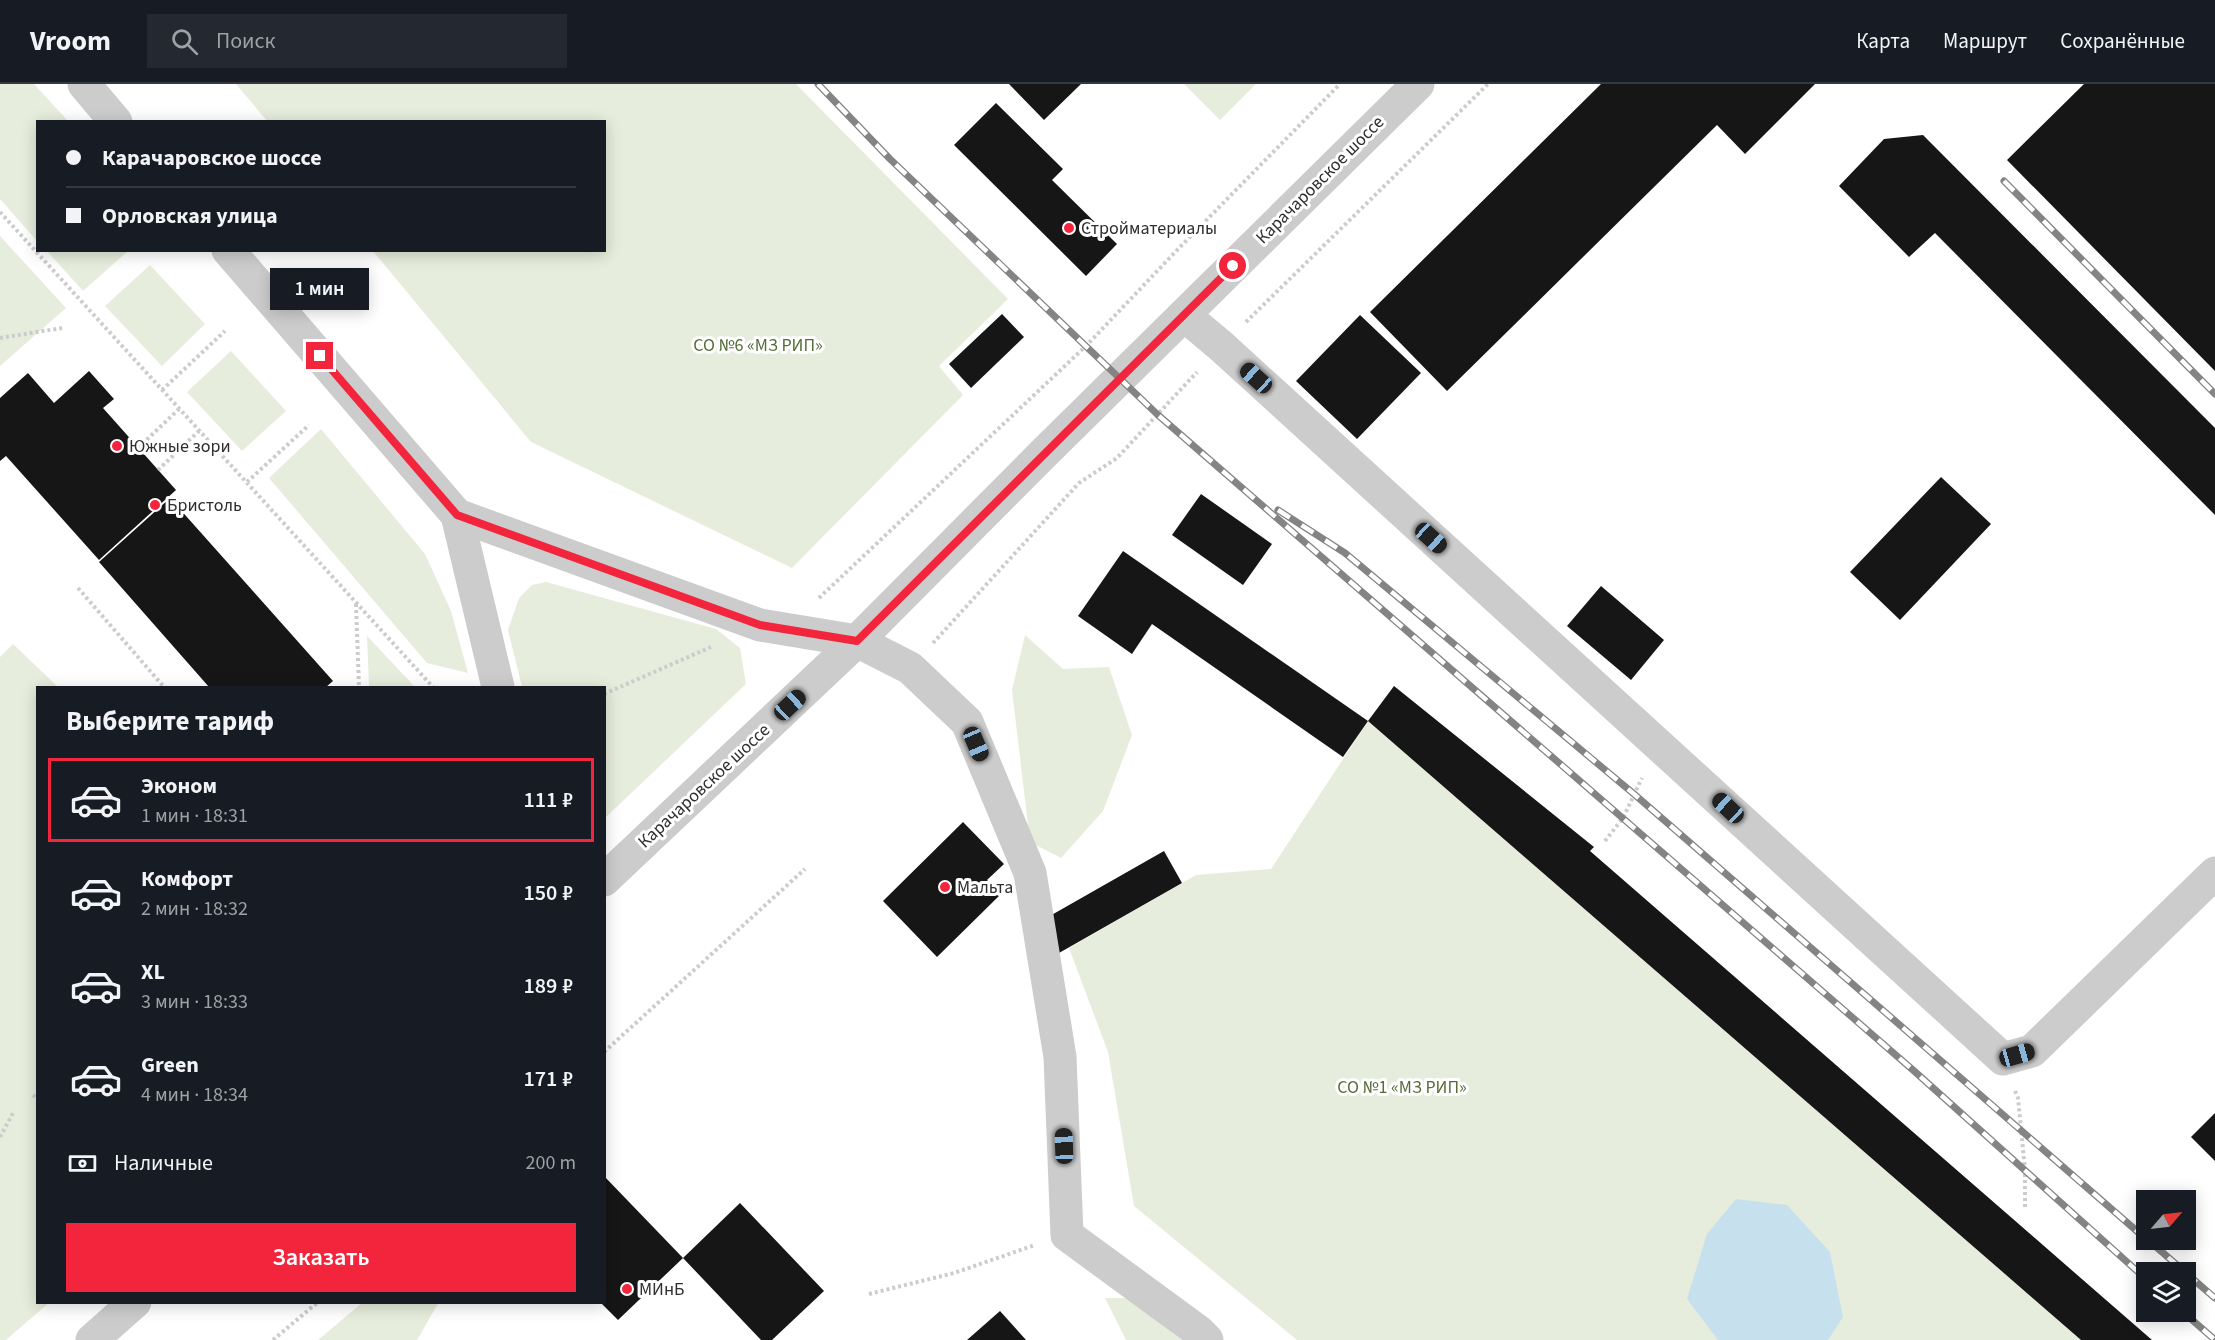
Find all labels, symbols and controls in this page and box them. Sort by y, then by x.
search box [147,14,567,68]
text: Vroom [30,21,111,61]
icon: search [168,25,201,58]
text: Поиск [216,25,275,57]
text: Карта [1856,26,1910,56]
text: Маршрут [1943,26,2027,56]
text: Сохранённые [2060,26,2185,56]
street label: Карачаровское шоссе [1250,110,1390,250]
text: Карачаровское шоссе [102,142,322,174]
text: Орловская улица [102,200,278,232]
place label: Стройматериалы [1081,216,1217,241]
marker: Стройматериалы [1062,221,1076,235]
route start [1219,252,1246,279]
callout: 1 мин [270,269,370,311]
text: 1 мин [294,275,345,303]
park label: СО №6 «МЗ РИП» [693,333,823,358]
route end [306,342,333,369]
car [1237,359,1275,397]
place label: Южные зори [129,434,231,459]
marker: Южные зори [110,439,124,453]
place label: Бристоль [167,493,242,518]
marker: Бристоль [148,498,162,512]
car [1412,519,1450,557]
car [771,686,809,724]
text: Выберите тариф [66,702,274,741]
street label: Карачаровское шоссе [632,718,776,854]
car [961,724,991,764]
text: Эконом [141,770,217,802]
icon: car [69,773,123,827]
text: 111 ₽ [523,784,573,816]
car [1709,789,1747,827]
text: 1 мин · 18:31 [141,802,248,830]
text: Комфорт [141,863,233,895]
icon: car [69,866,123,920]
place label: Мальта [957,875,1013,900]
text: 150 ₽ [523,877,573,909]
marker: Мальта [938,880,952,894]
text: 2 мин · 18:32 [141,895,248,923]
text: XL [141,956,165,988]
icon: car [69,959,123,1013]
text: 189 ₽ [523,970,573,1002]
text: 3 мин · 18:33 [141,988,248,1016]
car [1997,1041,2037,1069]
text: Green [141,1049,199,1081]
icon: car [69,1052,123,1106]
text: 171 ₽ [523,1063,573,1095]
park label: СО №1 «МЗ РИП» [1337,1075,1467,1100]
text: 4 мин · 18:34 [141,1081,248,1109]
car [1054,1128,1074,1164]
icon: cash [66,1147,99,1180]
text: Наличные [114,1147,213,1179]
text: 200 m [526,1149,576,1177]
north arrow [2136,1190,2196,1250]
map controls [2136,1190,2196,1322]
button: Заказать [66,1223,576,1292]
button: layers [2136,1262,2196,1322]
place label: МИнБ [639,1277,685,1302]
marker: МИнБ [620,1282,634,1296]

